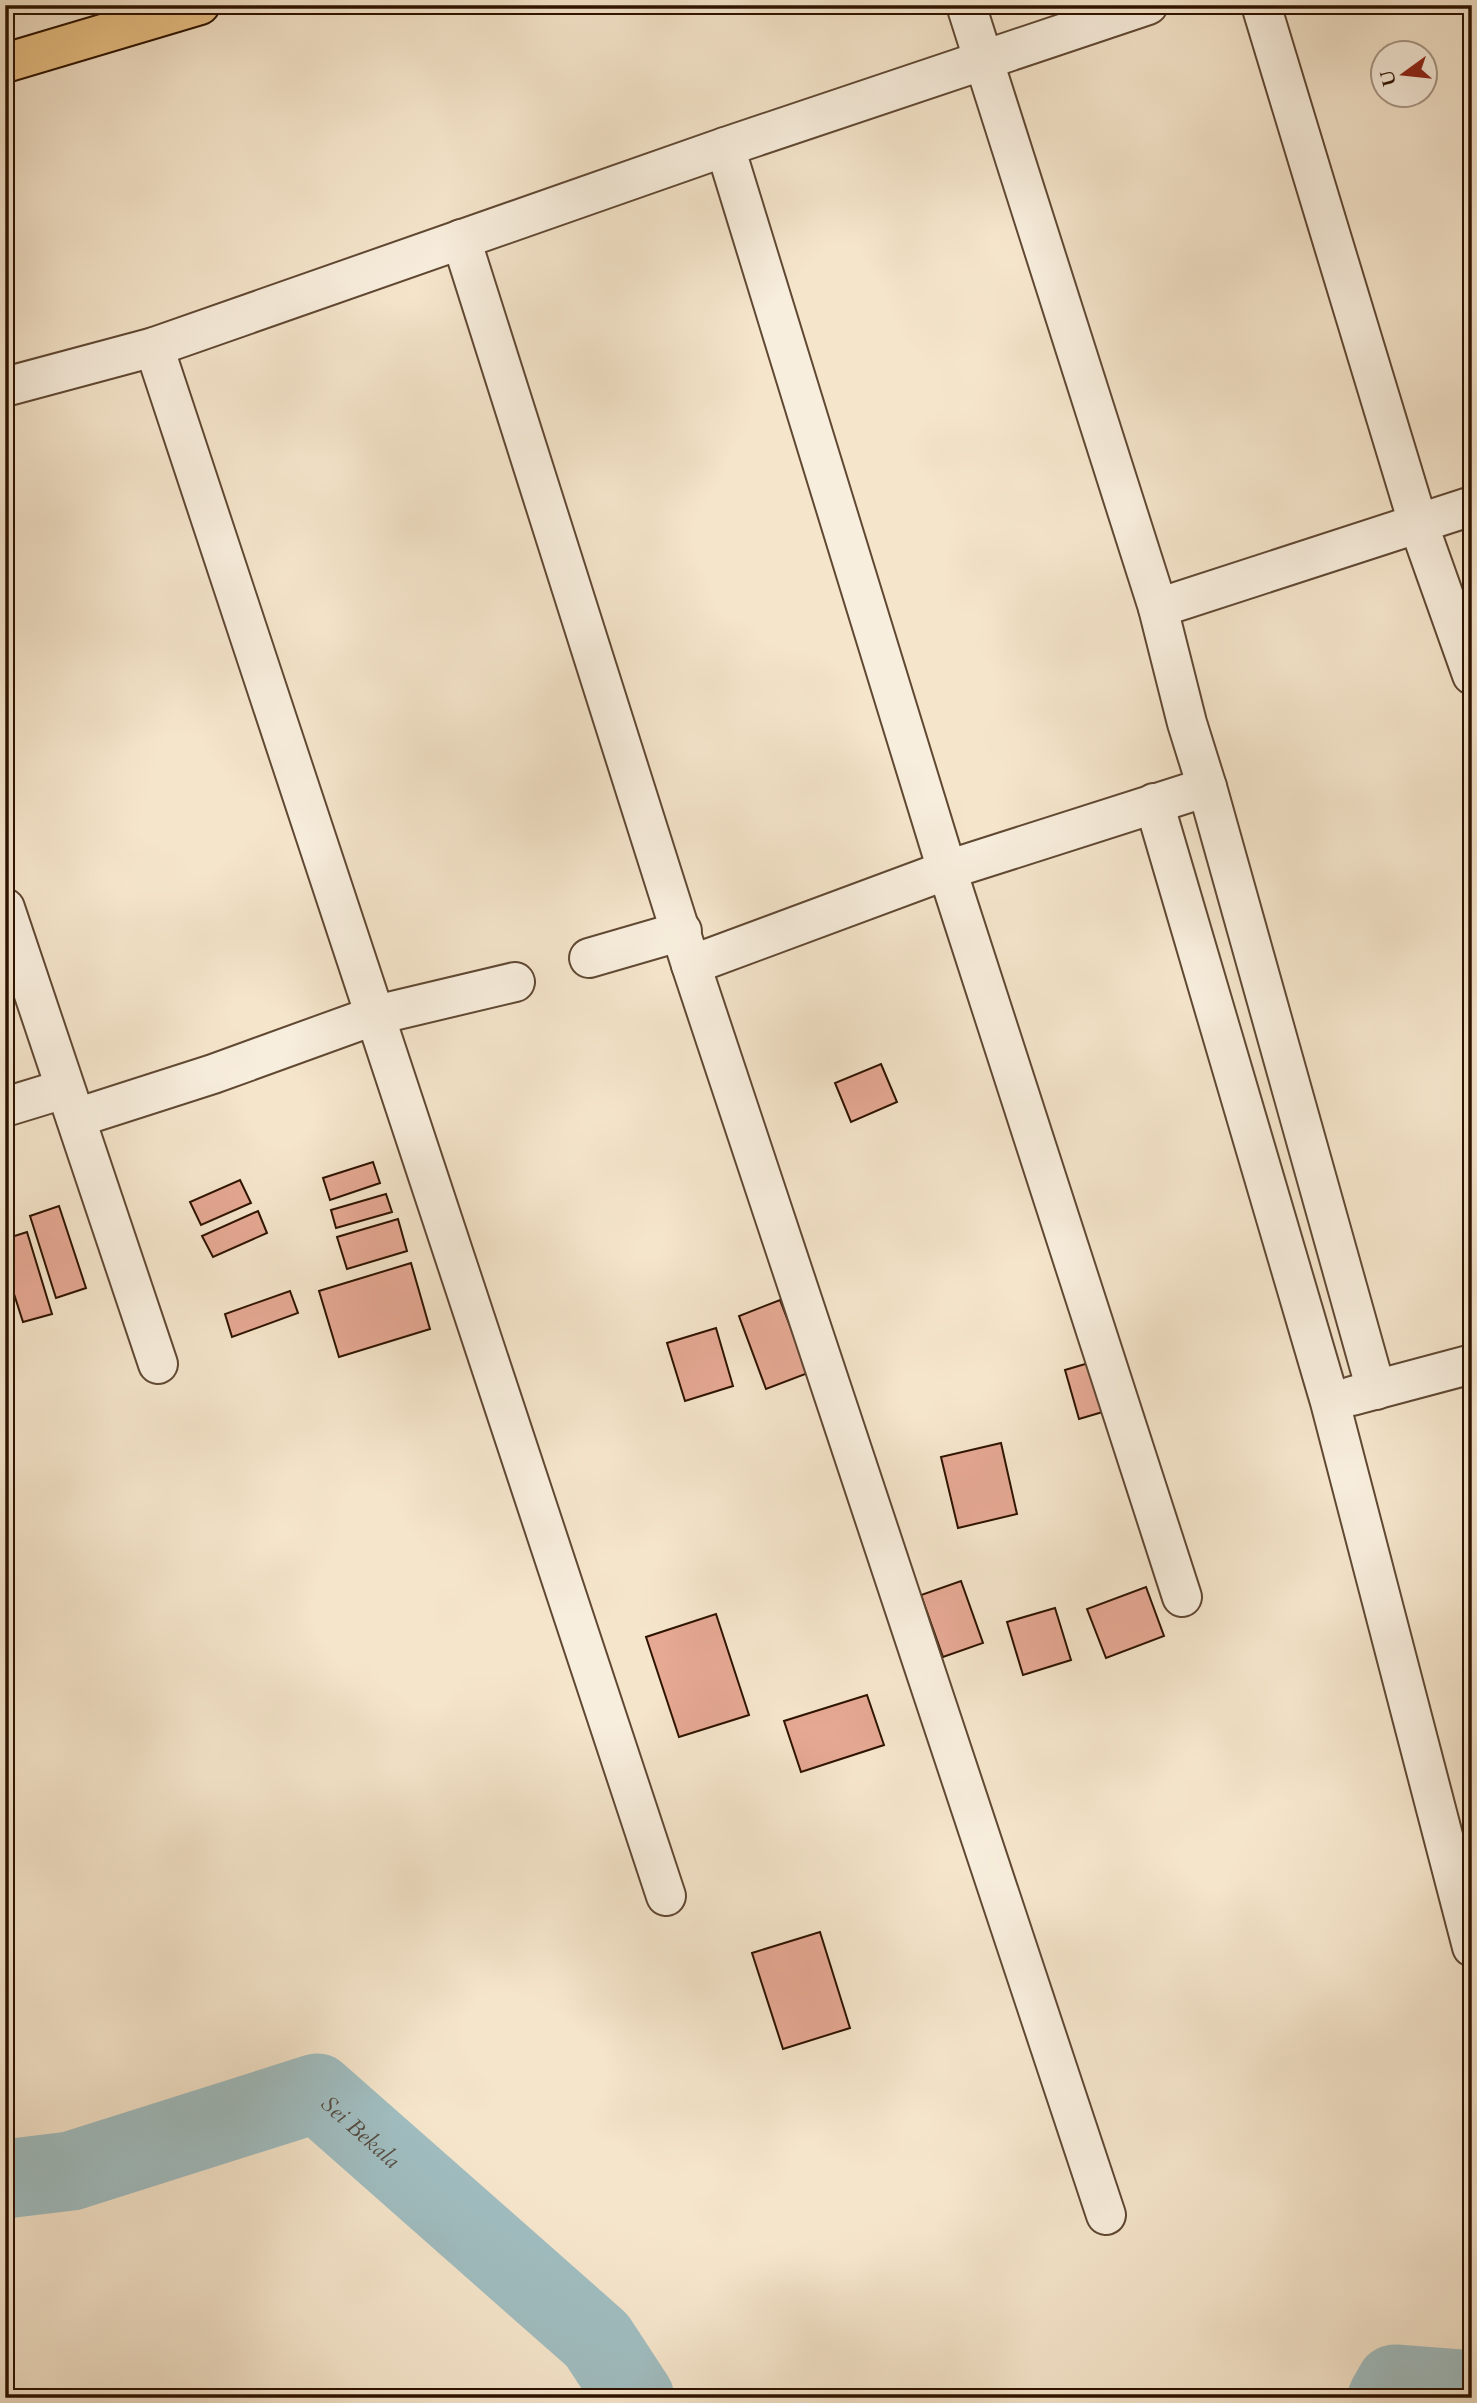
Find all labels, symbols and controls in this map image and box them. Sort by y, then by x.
north arrow [1368,38,1438,108]
text: U [1374,67,1403,89]
water label: Sei Bekala [314,2089,407,2175]

